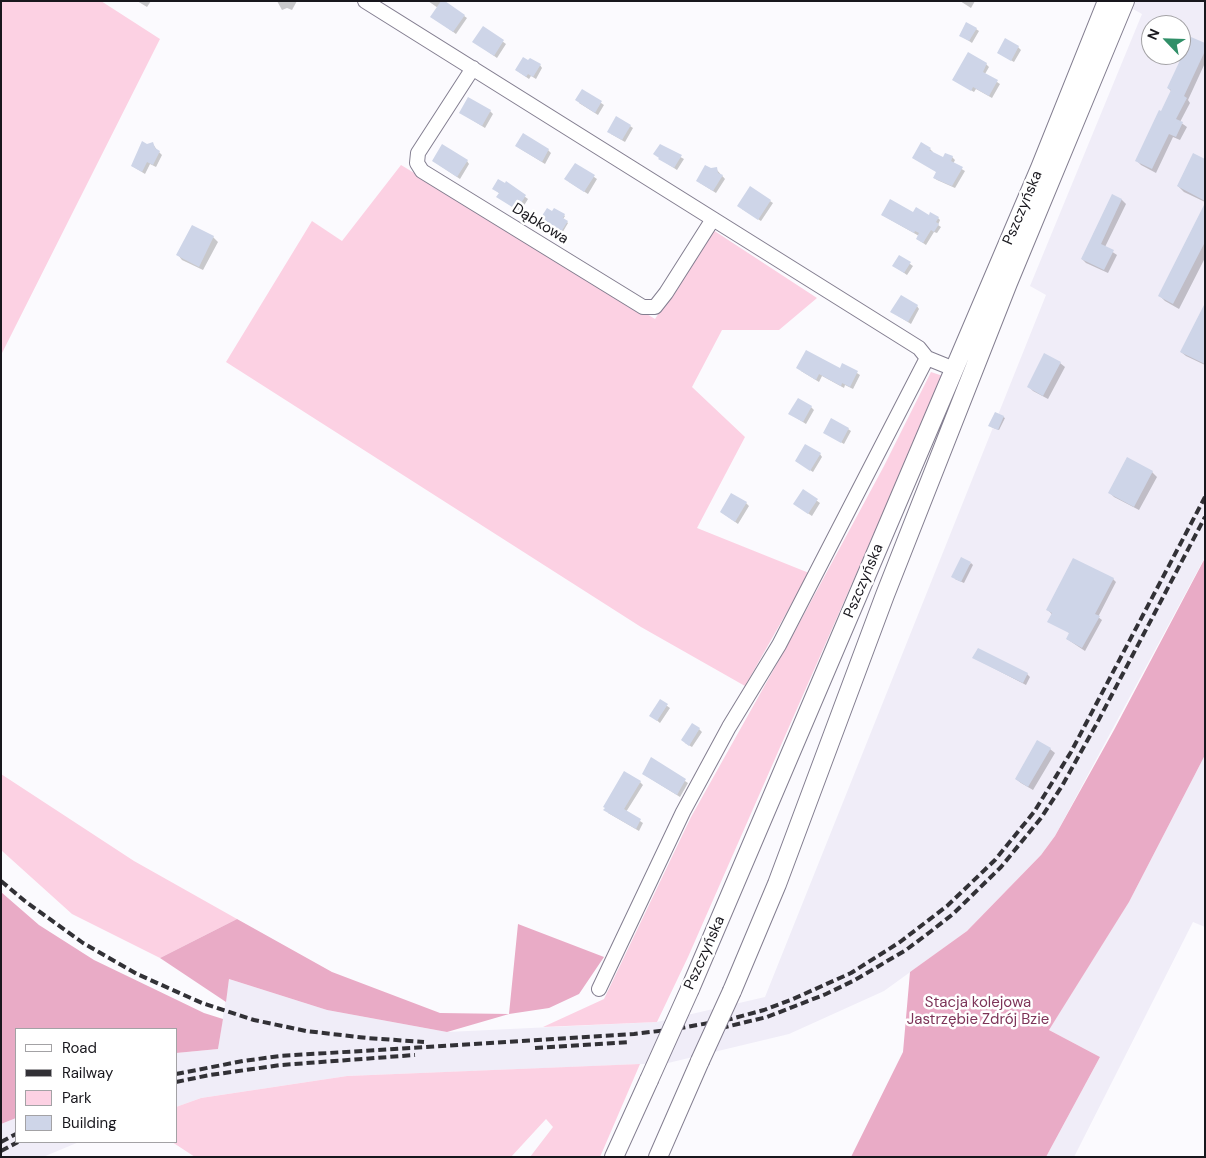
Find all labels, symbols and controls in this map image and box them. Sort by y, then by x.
north arrow [1141,15,1191,65]
text: N [1143,26,1164,43]
street label: Pszczyńska [999,168,1047,248]
street label: Dąbkowa [509,200,571,248]
street label: Pszczyńska [840,541,888,621]
street label: Pszczyńska [681,913,729,993]
park label: Stacja kolejowa Jastrzębie Zdrój Bzie [907,994,1049,1029]
legend [15,1028,178,1143]
text: Road [62,1038,97,1058]
text: Railway [62,1063,113,1083]
text: Park [62,1088,92,1108]
text: Building [62,1113,117,1133]

